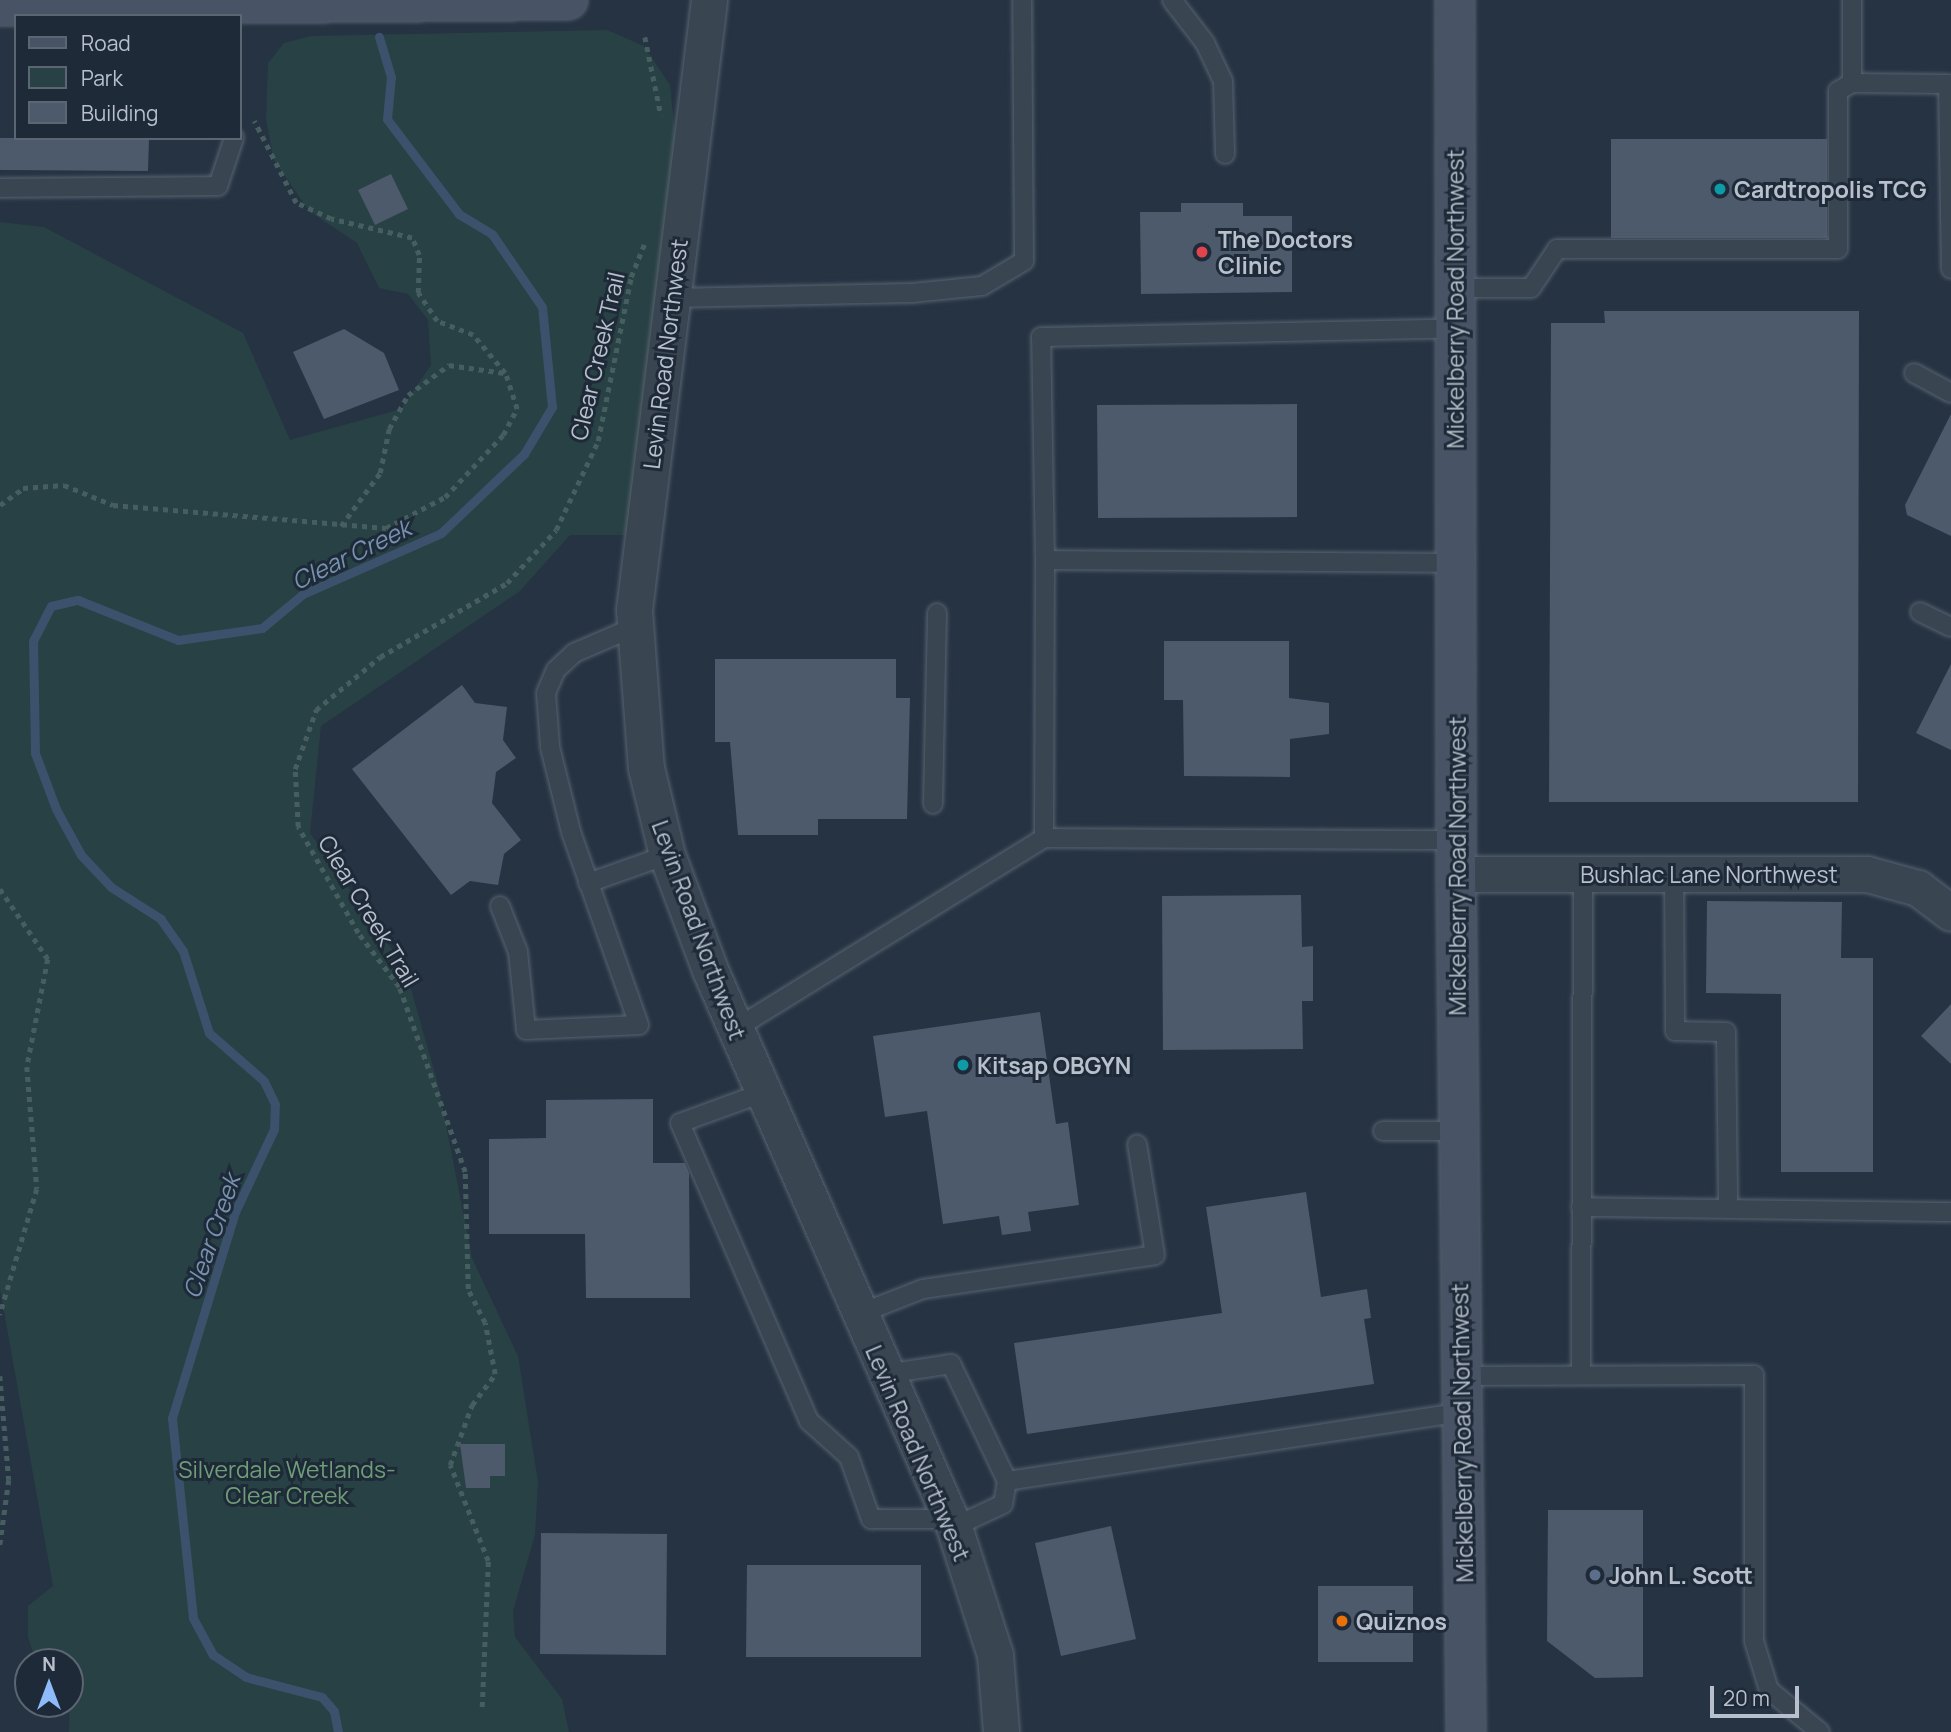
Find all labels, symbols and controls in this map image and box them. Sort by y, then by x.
legend [14,14,242,140]
text: Road [81,29,131,57]
text: Park [81,64,123,92]
text: Building [81,99,158,127]
street label: Mickelberry Road Northwest [1441,149,1469,449]
place label: Cardtropolis TCG [1734,175,1927,203]
marker: Cardtropolis TCG [1712,181,1728,197]
place label: The Doctors Clinic [1218,225,1353,279]
street label: Levin Road Northwest [637,237,693,471]
marker: The Doctors Clinic [1192,242,1212,262]
street label: Clear Creek Trail [564,269,630,443]
water label: Clear Creek [287,513,415,595]
street label: Mickelberry Road Northwest [1443,716,1471,1016]
street label: Levin Road Northwest [646,816,752,1044]
street label: Clear Creek Trail [313,830,425,992]
street label: Bushlac Lane Northwest [1580,860,1838,888]
place label: Kitsap OBGYN [977,1051,1131,1079]
marker: Kitsap OBGYN [955,1057,971,1073]
water label: Clear Creek [176,1170,246,1302]
street label: Mickelberry Road Northwest [1446,1283,1478,1583]
street label: Levin Road Northwest [860,1341,976,1565]
park label: Silverdale Wetlands- Clear Creek [178,1455,396,1509]
place label: John L. Scott [1609,1561,1753,1589]
marker: John L. Scott [1587,1567,1603,1583]
place label: Quiznos [1356,1607,1447,1635]
marker: Quiznos [1334,1613,1350,1629]
north arrow [14,1648,84,1718]
text: N [42,1651,56,1677]
scale bar [1713,1672,1802,1716]
text: 20 m [1723,1684,1770,1712]

